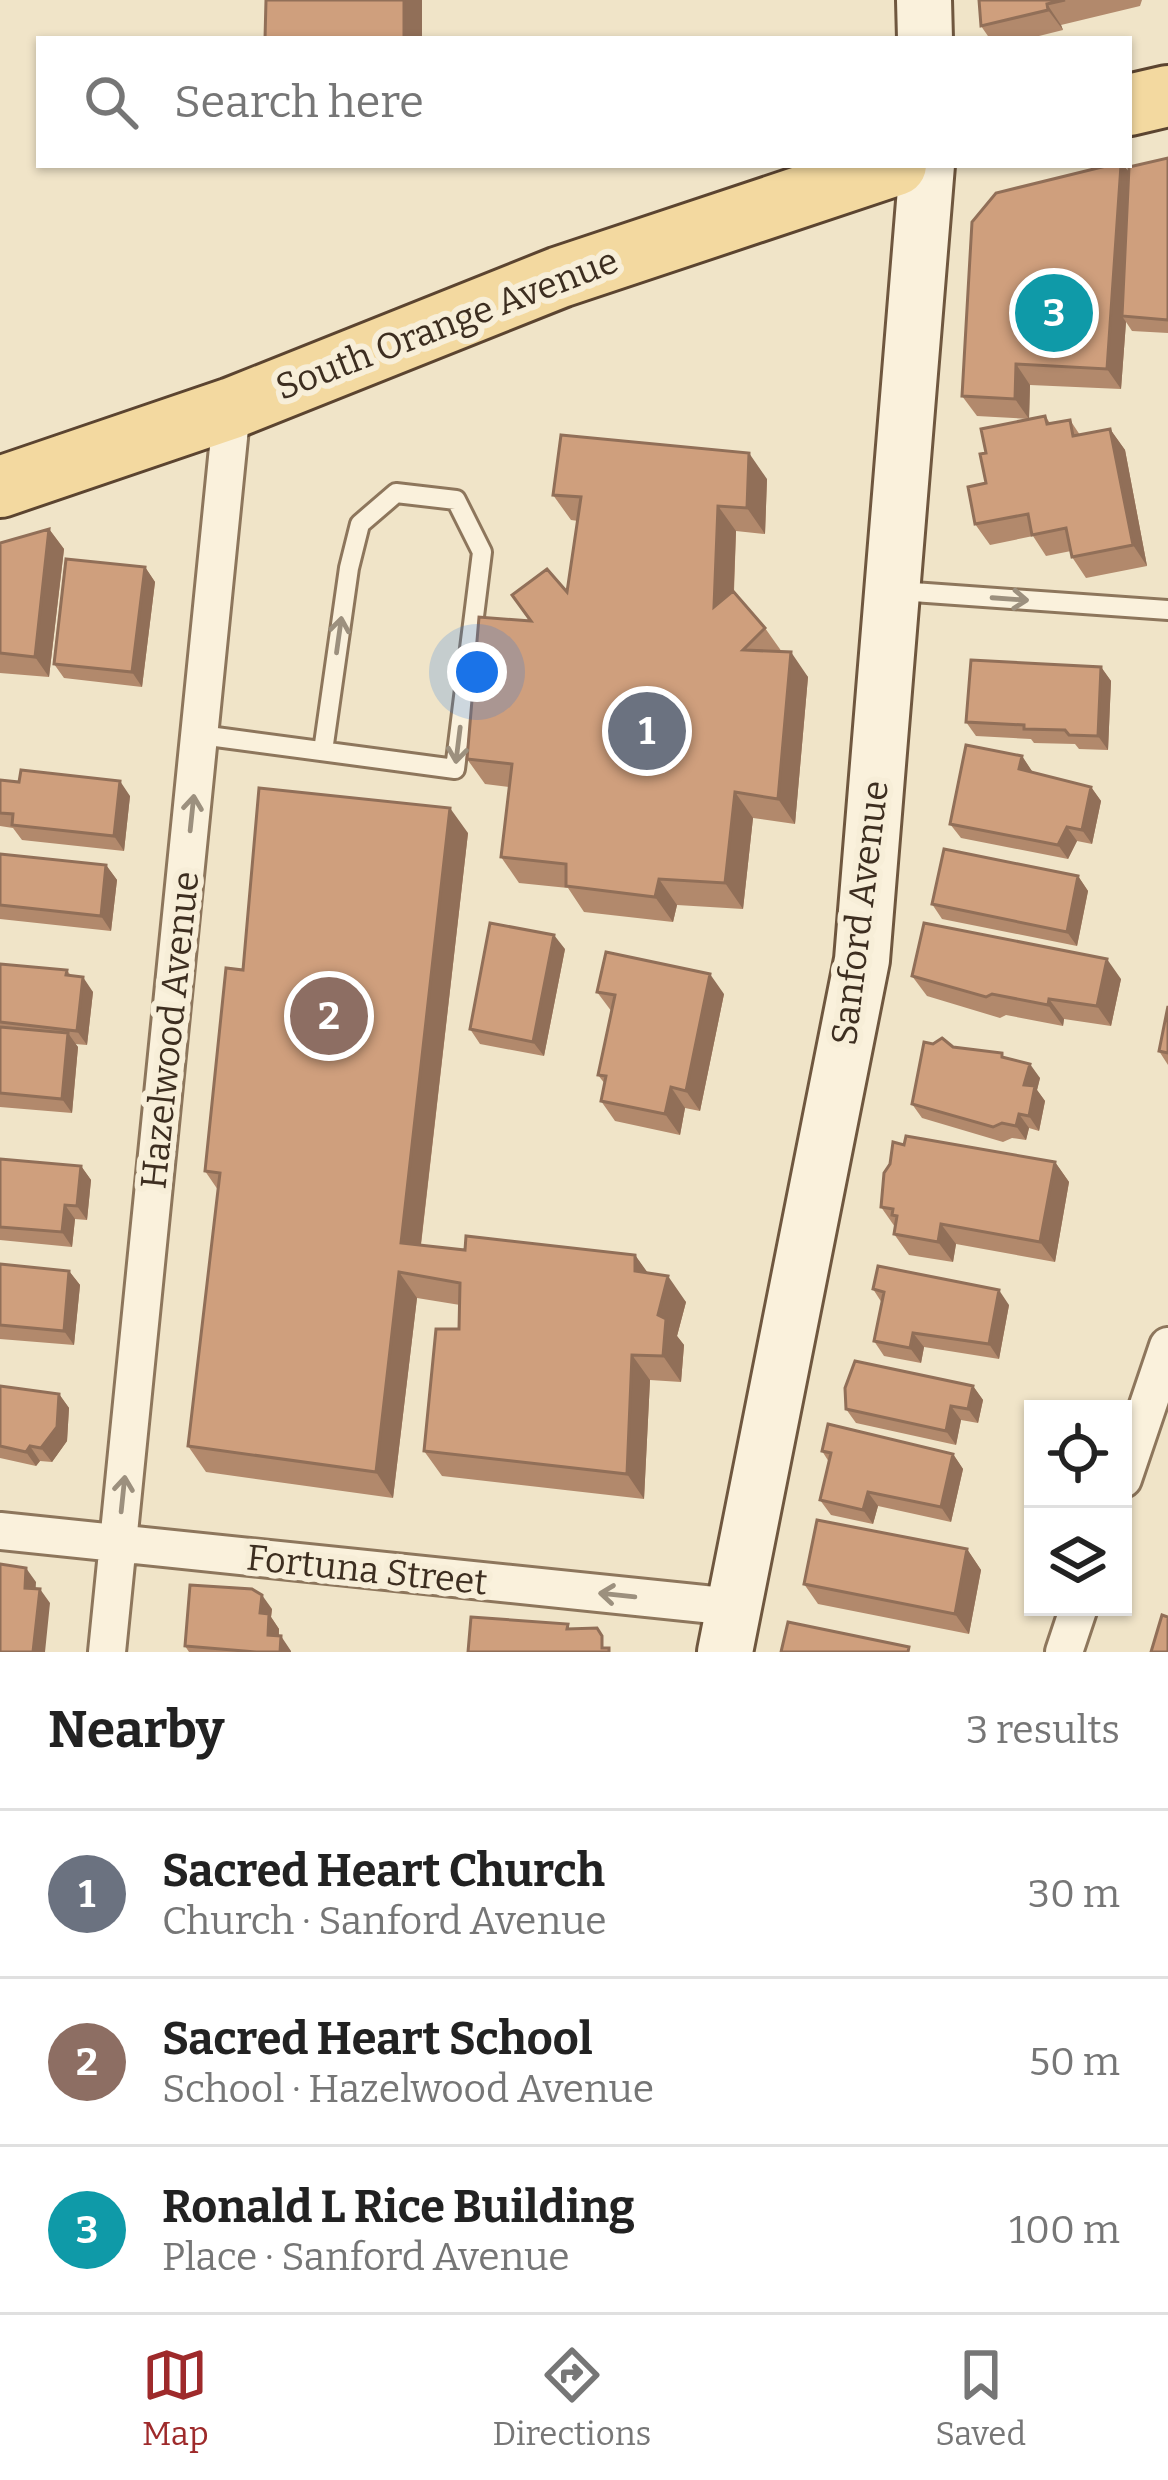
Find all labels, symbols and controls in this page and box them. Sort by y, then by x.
search box [36,36,1132,168]
icon: search [78,69,144,135]
text: Search here [174,75,424,129]
street label: South Orange Avenue [270,238,624,410]
pin: 3 [1015,268,1093,358]
one-way arrow [990,588,1029,611]
one-way arrow [328,616,351,655]
your location [447,642,507,702]
pin: 1 [608,686,686,776]
one-way arrow [446,725,468,764]
street label: Sanford Avenue [822,778,898,1048]
one-way arrow [181,794,204,833]
street label: Hazelwood Avenue [131,869,209,1191]
pin: 2 [290,971,368,1061]
map controls [1024,1400,1132,1616]
button: locate [1024,1400,1132,1508]
one-way arrow [112,1475,135,1514]
button: layers [1024,1508,1132,1616]
street label: Fortuna Street [244,1535,490,1605]
one-way arrow [598,1584,637,1606]
text: Nearby [48,1699,224,1761]
text: 3 results [966,1707,1120,1753]
text: Sacred Heart Church [162,1844,605,1898]
text: 1 [79,1871,95,1917]
text: 30 m [1028,1871,1120,1917]
text: Church · Sanford Avenue [162,1898,607,1944]
text: Sacred Heart School [162,2012,593,2066]
text: 2 [76,2039,98,2085]
text: 50 m [1029,2039,1120,2085]
text: School · Hazelwood Avenue [162,2066,654,2112]
text: Ronald L Rice Building [162,2180,635,2234]
text: 3 [76,2207,98,2253]
text: 100 m [1009,2207,1120,2253]
text: Place · Sanford Avenue [162,2234,570,2280]
tab: Map [142,2342,209,2454]
tab: Directions [493,2342,651,2454]
tab: Saved [935,2342,1026,2454]

